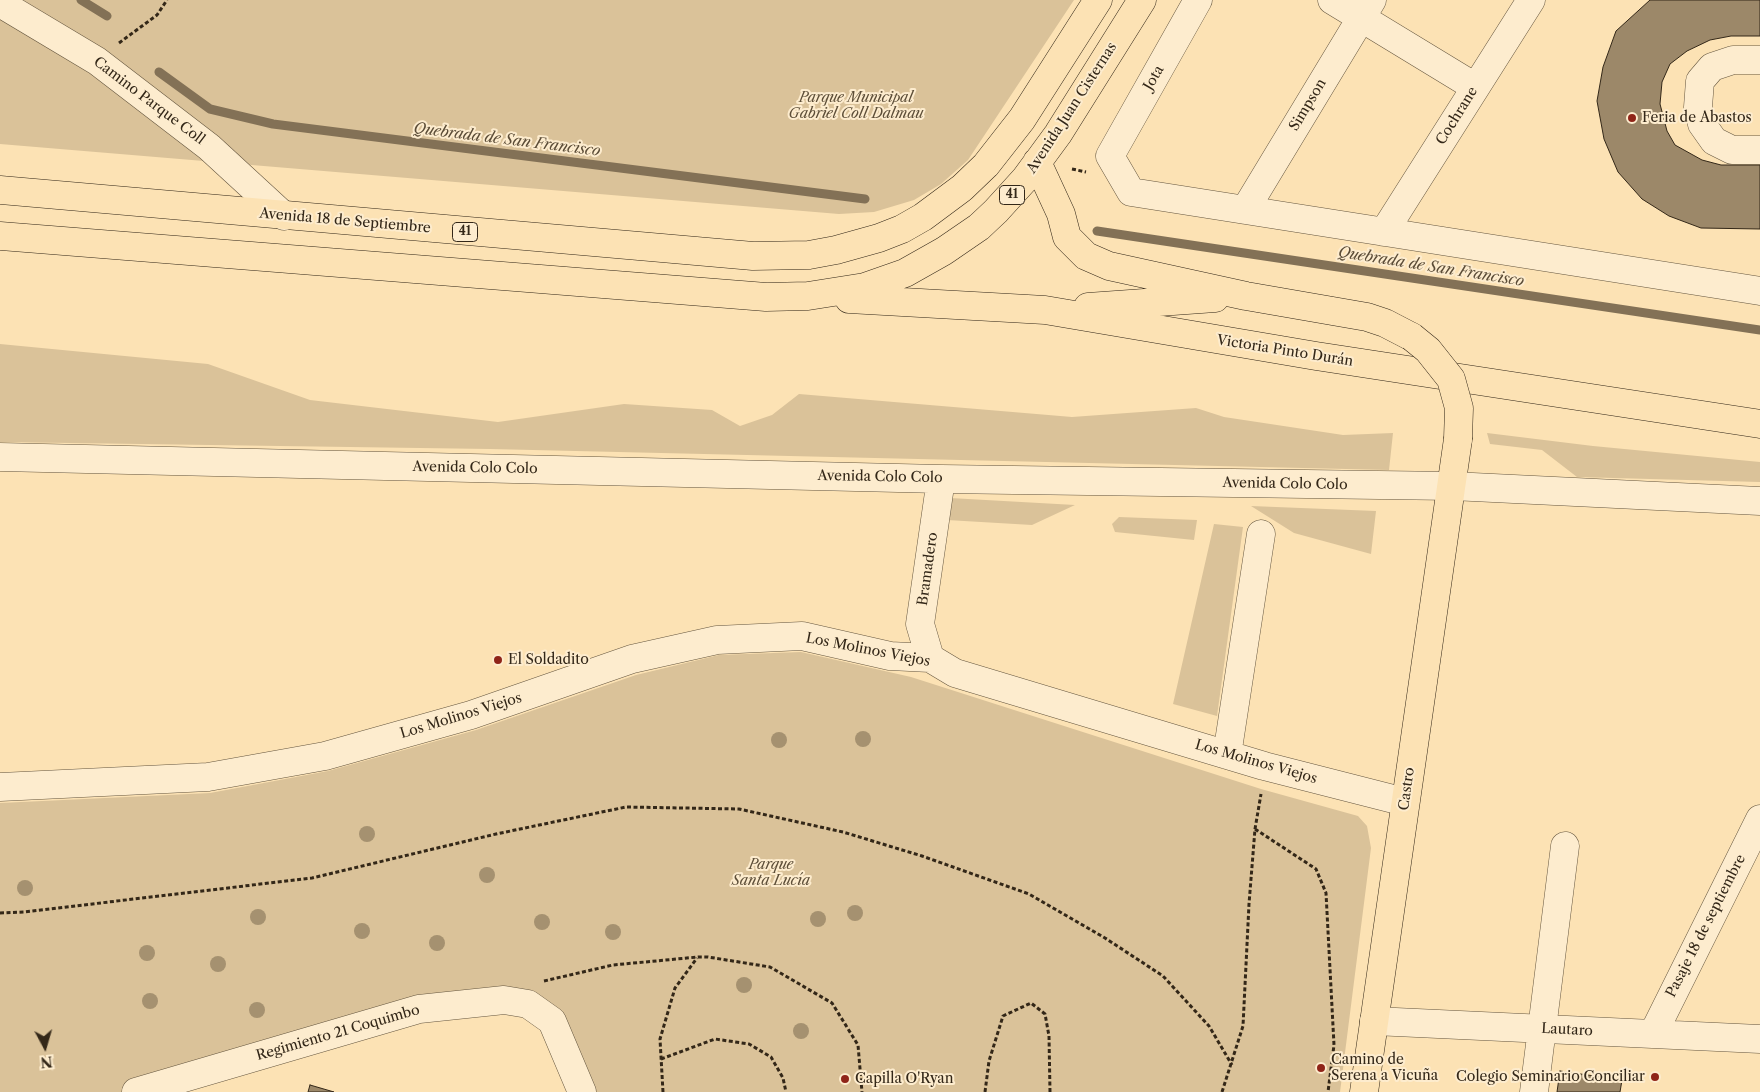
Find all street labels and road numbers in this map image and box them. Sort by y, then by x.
street label: Avenida Juan Cisternas [1023,39,1121,177]
street label: Camino Parque Coll [90,54,208,148]
street label: Jota [1140,63,1168,93]
street label: Simpson [1286,76,1330,134]
street label: Cochrane [1433,84,1481,148]
road number: 41 [1000,186,1024,204]
street label: Avenida 18 de Septiembre [259,205,431,237]
road number: 41 [452,222,478,242]
street label: Victoria Pinto Durán [1216,332,1354,370]
street label: Avenida Colo Colo [412,459,538,477]
street label: Avenida Colo Colo [817,468,943,486]
street label: Avenida Colo Colo [1222,475,1348,493]
street label: Bramadero [915,531,941,607]
street label: Los Molinos Viejos [804,630,932,670]
street label: Los Molinos Viejos [398,689,524,743]
street label: Los Molinos Viejos [1193,737,1319,787]
street label: Castro [1396,766,1418,812]
street label: Pasaje 18 de septiembre [1663,852,1749,1000]
street label: Regimiento 21 Coquimbo [254,1002,422,1064]
street label: Lautaro [1541,1020,1593,1040]

